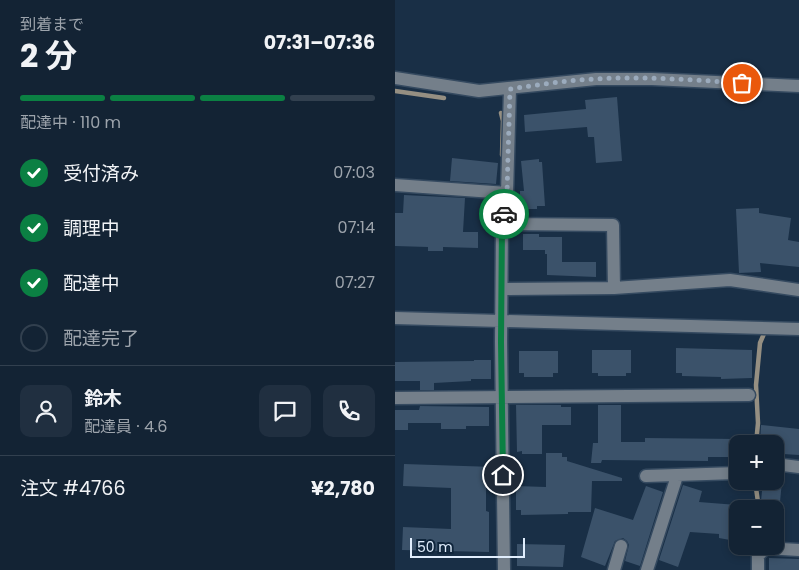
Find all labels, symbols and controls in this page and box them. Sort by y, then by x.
text: 到着まで [20,13,84,36]
text: 07:31–07:36 [264,29,375,56]
text: 2 分 [20,33,77,78]
pin [721,62,763,104]
icon: bag [728,69,756,97]
text: 配達中 · 110 m [20,111,121,134]
icon: check [20,159,48,187]
text: 受付済み [63,160,139,187]
text: 07:03 [333,161,375,184]
courier [479,189,529,239]
icon: car [490,200,518,228]
icon: check [20,214,48,242]
text: 調理中 [63,215,120,242]
text: 07:14 [338,216,375,239]
icon: check [20,269,48,297]
text: 配達中 [63,270,120,297]
text: 07:27 [335,271,375,294]
text: 配達完了 [63,325,139,352]
button: person [20,385,72,437]
text: 鈴木 [84,385,122,412]
button: chat [259,385,311,437]
button: phone [323,385,375,437]
text: 配達員 · 4.6 [84,415,168,438]
map controls [729,435,784,555]
button: + [729,435,784,490]
pin [482,454,524,496]
icon: home [489,461,517,489]
text: 注文 #4766 [20,475,126,502]
text: ¥2,780 [311,475,375,502]
button: − [729,500,784,555]
scale bar [410,535,525,558]
text: 50 m [417,537,453,557]

